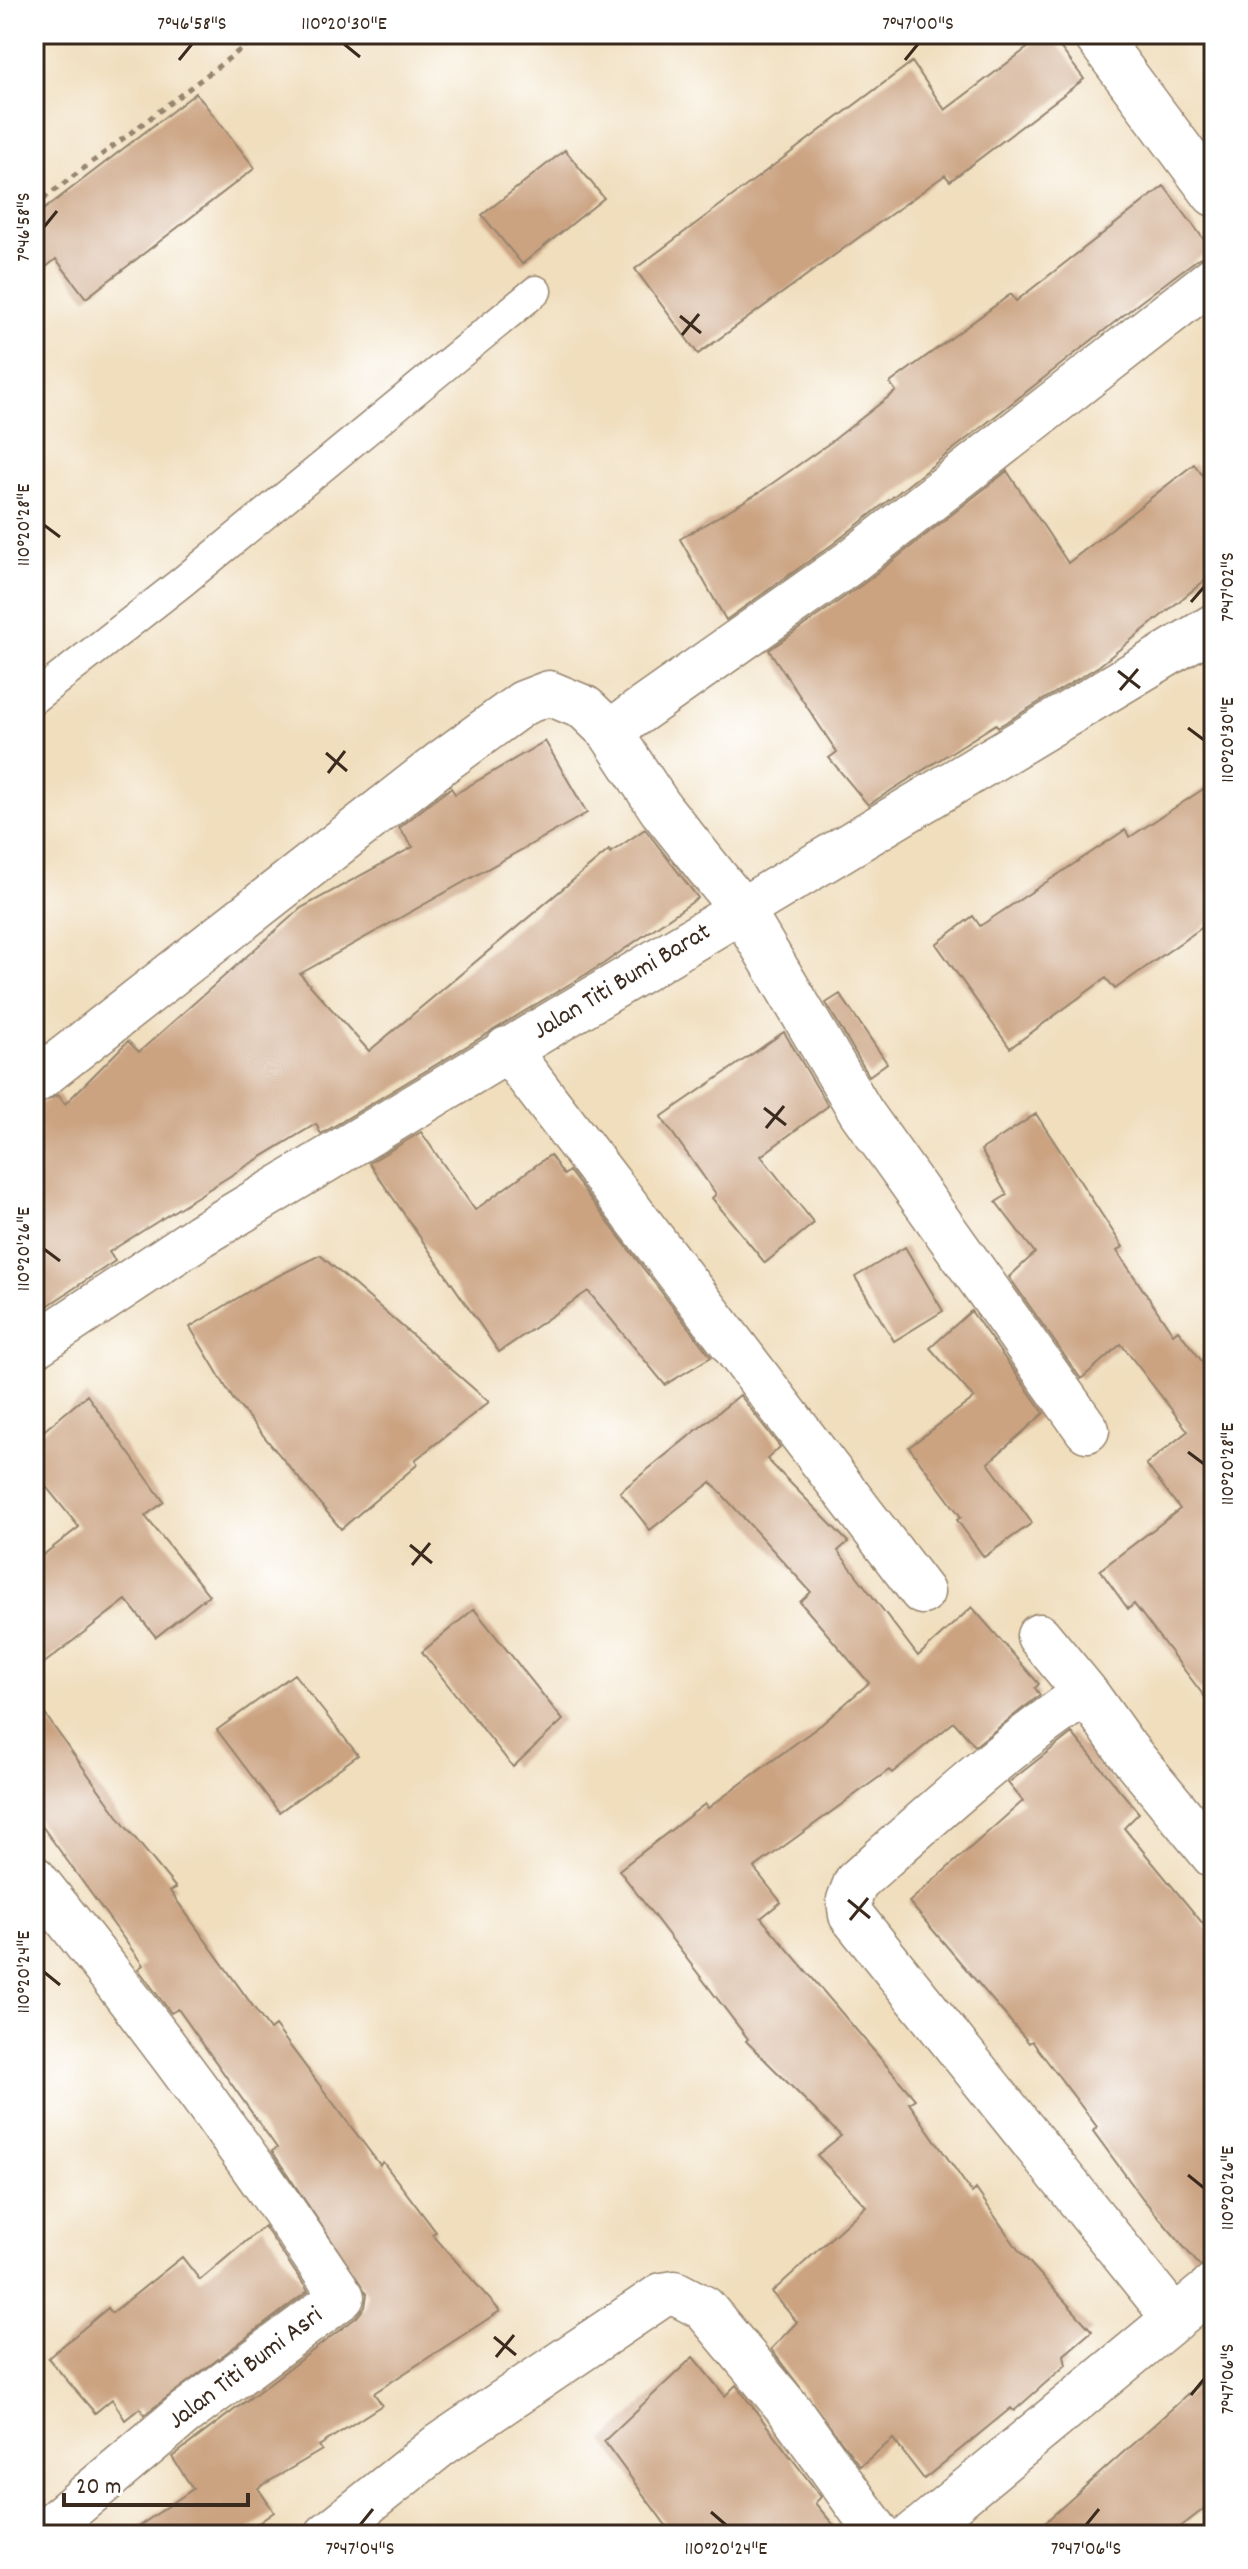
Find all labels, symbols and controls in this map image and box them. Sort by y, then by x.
text: 7°46'58"S [157,11,227,39]
text: 110°20'30"E [301,11,387,39]
text: 7°47'00"S [882,11,954,39]
text: 7°46'58"S [11,192,39,262]
text: 110°20'28"E [11,484,39,566]
text: 7°47'02"S [1215,552,1243,622]
text: 110°20'30"E [1215,697,1243,783]
street label: Jalan Titi Bumi Barat [526,914,719,1050]
text: 110°20'26"E [11,1207,39,1291]
text: 110°20'28"E [1215,1423,1243,1505]
text: 110°20'24"E [11,1931,39,2013]
text: 110°20'26"E [1215,2146,1243,2230]
street label: Jalan Titi Bumi Asri [161,2298,331,2439]
text: 7°47'06"S [1215,2344,1243,2414]
scale bar [64,2457,248,2507]
text: 20 m [76,2471,122,2505]
text: 7°47'04"S [325,2536,395,2564]
text: 110°20'24"E [685,2536,767,2564]
text: 7°47'06"S [1051,2536,1121,2564]

